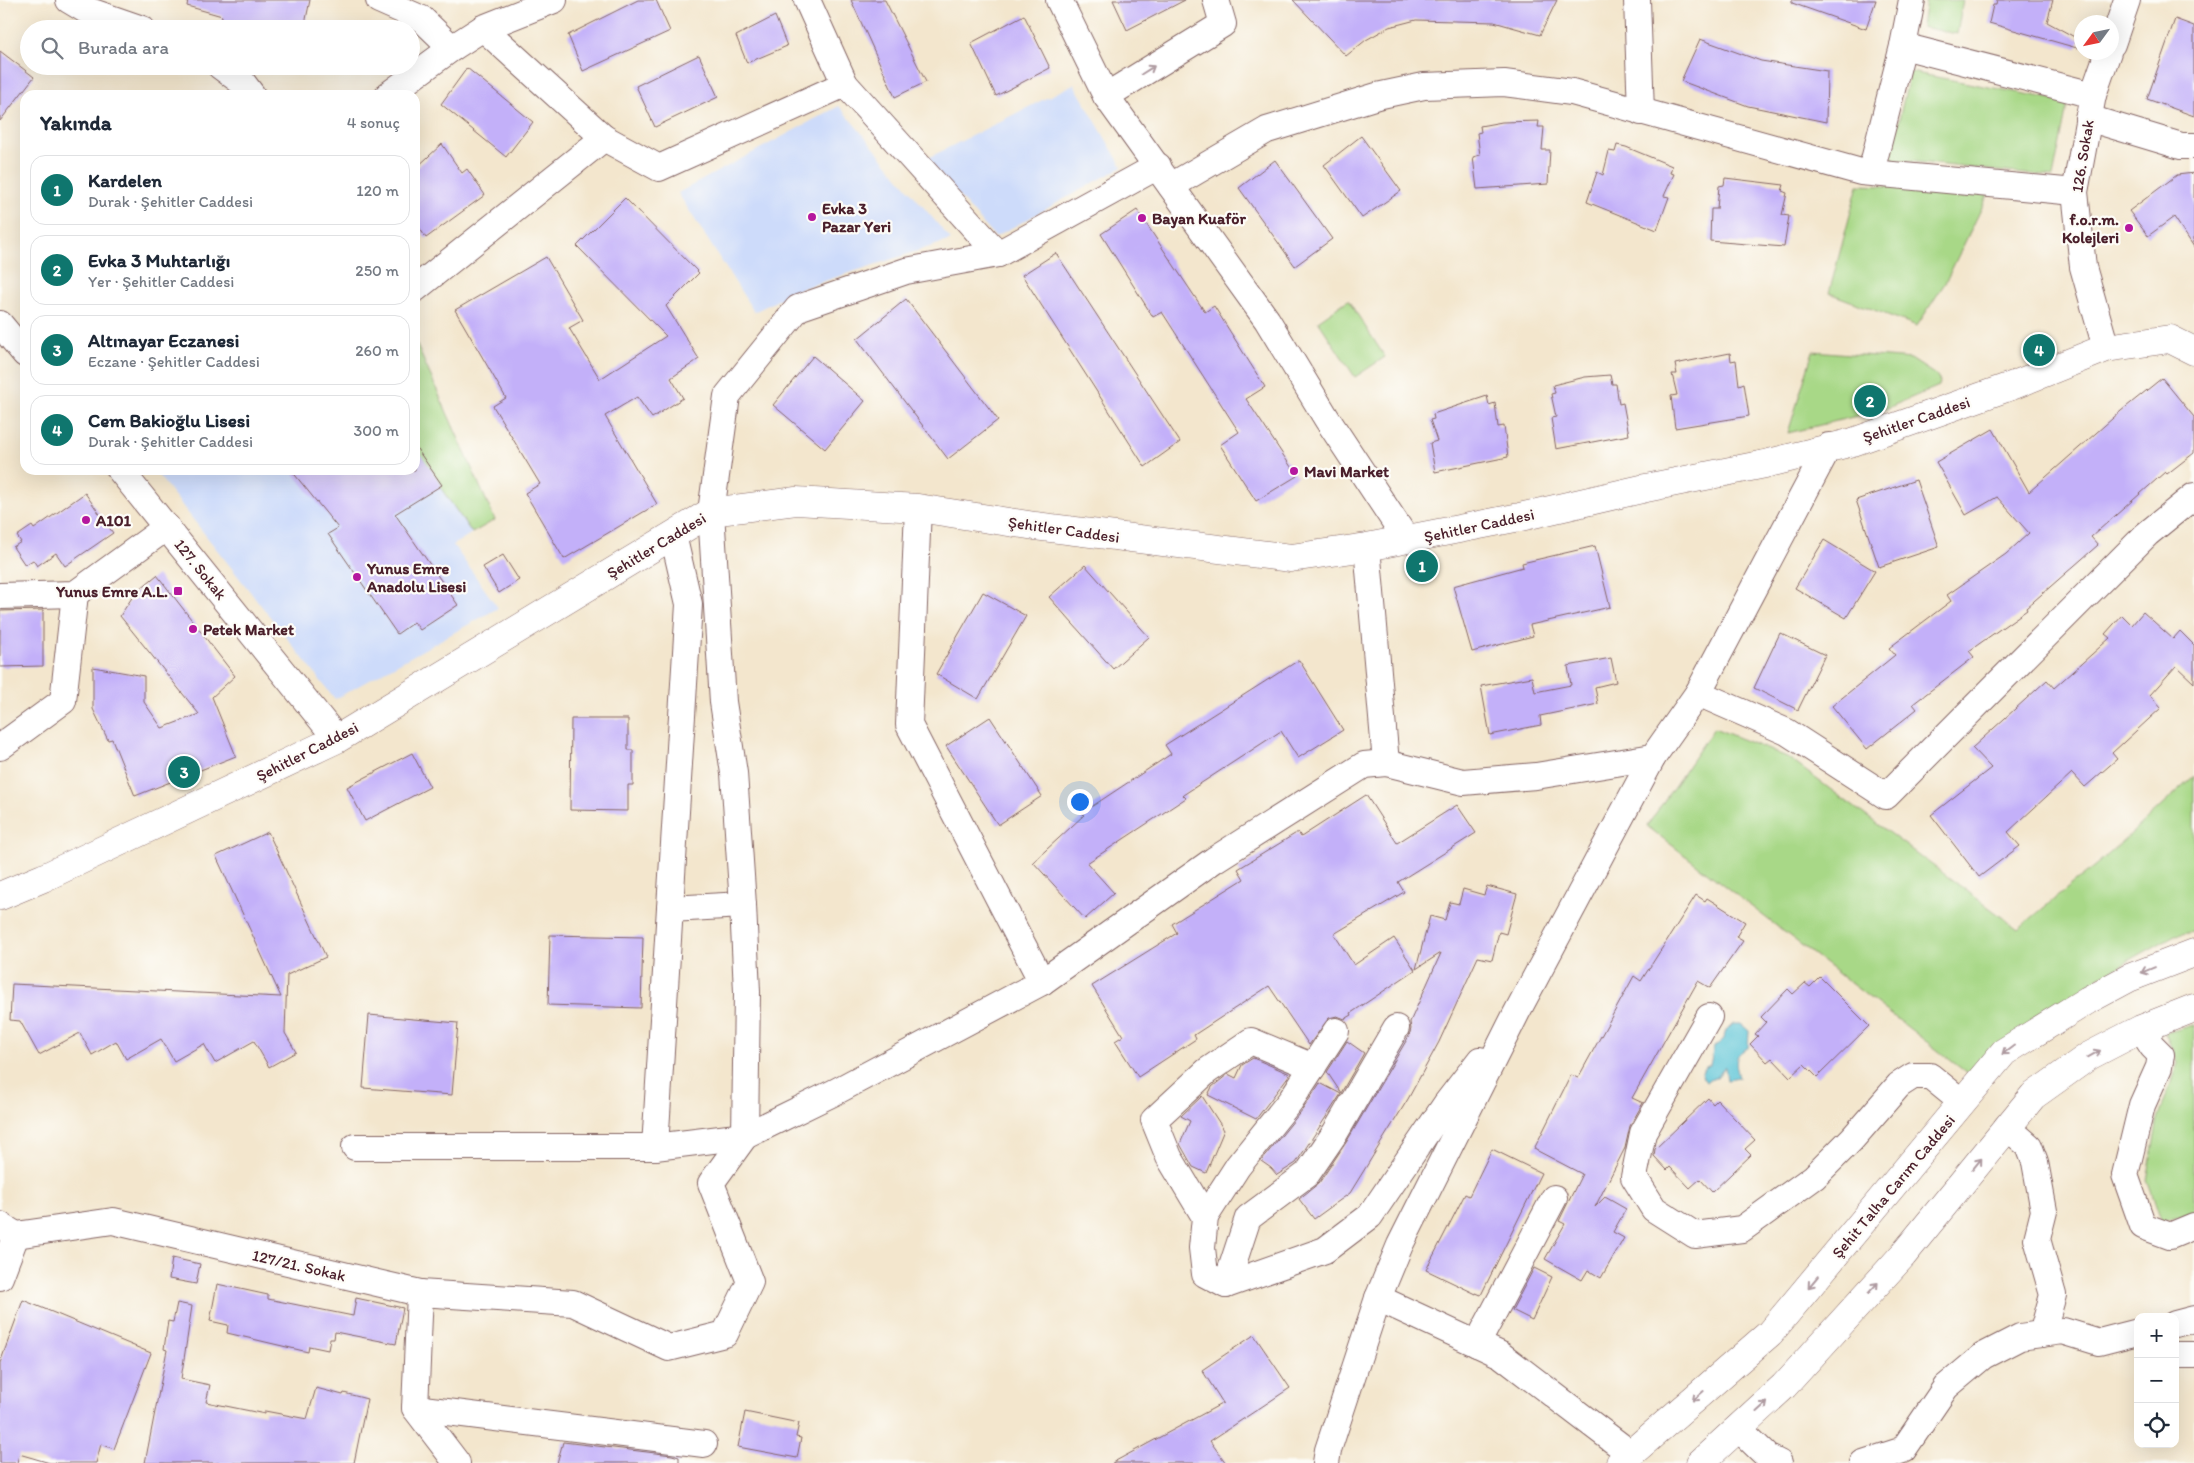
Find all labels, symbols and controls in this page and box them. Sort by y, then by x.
north arrow [2074,15,2119,60]
search box [20,20,420,75]
icon: search [38,34,66,62]
text: Burada ara [78,36,169,59]
one-way arrow [1140,65,1154,75]
text: Yakında [40,110,112,135]
text: 4 sonuç [347,113,400,132]
street label: 126. Sokak [2067,118,2098,194]
text: Kardelen [88,169,162,192]
text: 1 [53,181,61,200]
text: 120 m [356,181,399,200]
text: Durak · Şehitler Caddesi [88,192,253,211]
place label: Evka 3 Pazar Yeri [822,199,891,236]
place label: Bayan Kuaför [1152,209,1247,229]
place label: f.o.r.m. Kolejleri [2062,210,2119,248]
marker: Evka 3 Pazar Yeri [806,211,818,223]
marker: Bayan Kuaför [1136,212,1148,224]
marker: f.o.r.m. Kolejleri [2123,222,2135,234]
text: Evka 3 Muhtarlığı [88,249,230,272]
text: 2 [53,261,61,280]
text: 250 m [355,261,399,280]
text: Yer · Şehitler Caddesi [88,272,234,291]
text: Altınayar Eczanesi [88,329,239,352]
pin: 4 [2023,331,2055,369]
text: 3 [53,341,61,360]
text: 260 m [355,341,399,360]
text: Eczane · Şehitler Caddesi [88,352,260,371]
pin: 2 [1854,382,1886,420]
street label: Şehitler Caddesi [1860,392,1972,447]
text: Cem Bakioğlu Lisesi [88,409,250,432]
text: 4 [52,421,62,440]
text: 300 m [354,421,399,440]
text: Durak · Şehitler Caddesi [88,432,253,451]
place label: Mavi Market [1304,462,1389,481]
marker: Mavi Market [1288,465,1300,477]
street label: Şehitler Caddesi [1422,505,1536,546]
street label: Şehitler Caddesi [603,508,709,582]
place label: A101 [95,511,132,530]
street label: Şehitler Caddesi [1007,512,1121,547]
marker: A101 [80,514,92,526]
street label: 127. Sokak [170,535,231,604]
pin: 1 [1406,547,1438,585]
place label: Yunus Emre Anadolu Lisesi [366,559,466,596]
marker: Yunus Emre Anadolu Lisesi [351,571,363,583]
place label: Yunus Emre A.L. [55,582,168,601]
marker: Yunus Emre A.L. [172,585,184,597]
place label: Petek Market [203,620,294,639]
marker: Petek Market [187,623,199,635]
street label: Şehitler Caddesi [253,718,362,785]
pin: 3 [168,753,200,791]
your location [1067,789,1093,815]
one-way arrow [2141,966,2156,975]
one-way arrow [2002,1045,2015,1056]
one-way arrow [2087,1049,2102,1059]
street label: Şehit Talha Carım Caddesi [1828,1111,1959,1262]
one-way arrow [1971,1158,1982,1171]
street label: 127/21. Sokak [250,1246,347,1285]
one-way arrow [1808,1275,1819,1288]
one-way arrow [1867,1282,1878,1295]
map controls [2134,1313,2179,1448]
button: + [2134,1313,2179,1358]
button: − [2134,1358,2179,1403]
one-way arrow [1692,1390,1705,1401]
one-way arrow [1755,1401,1768,1413]
button: locate [2134,1403,2179,1448]

